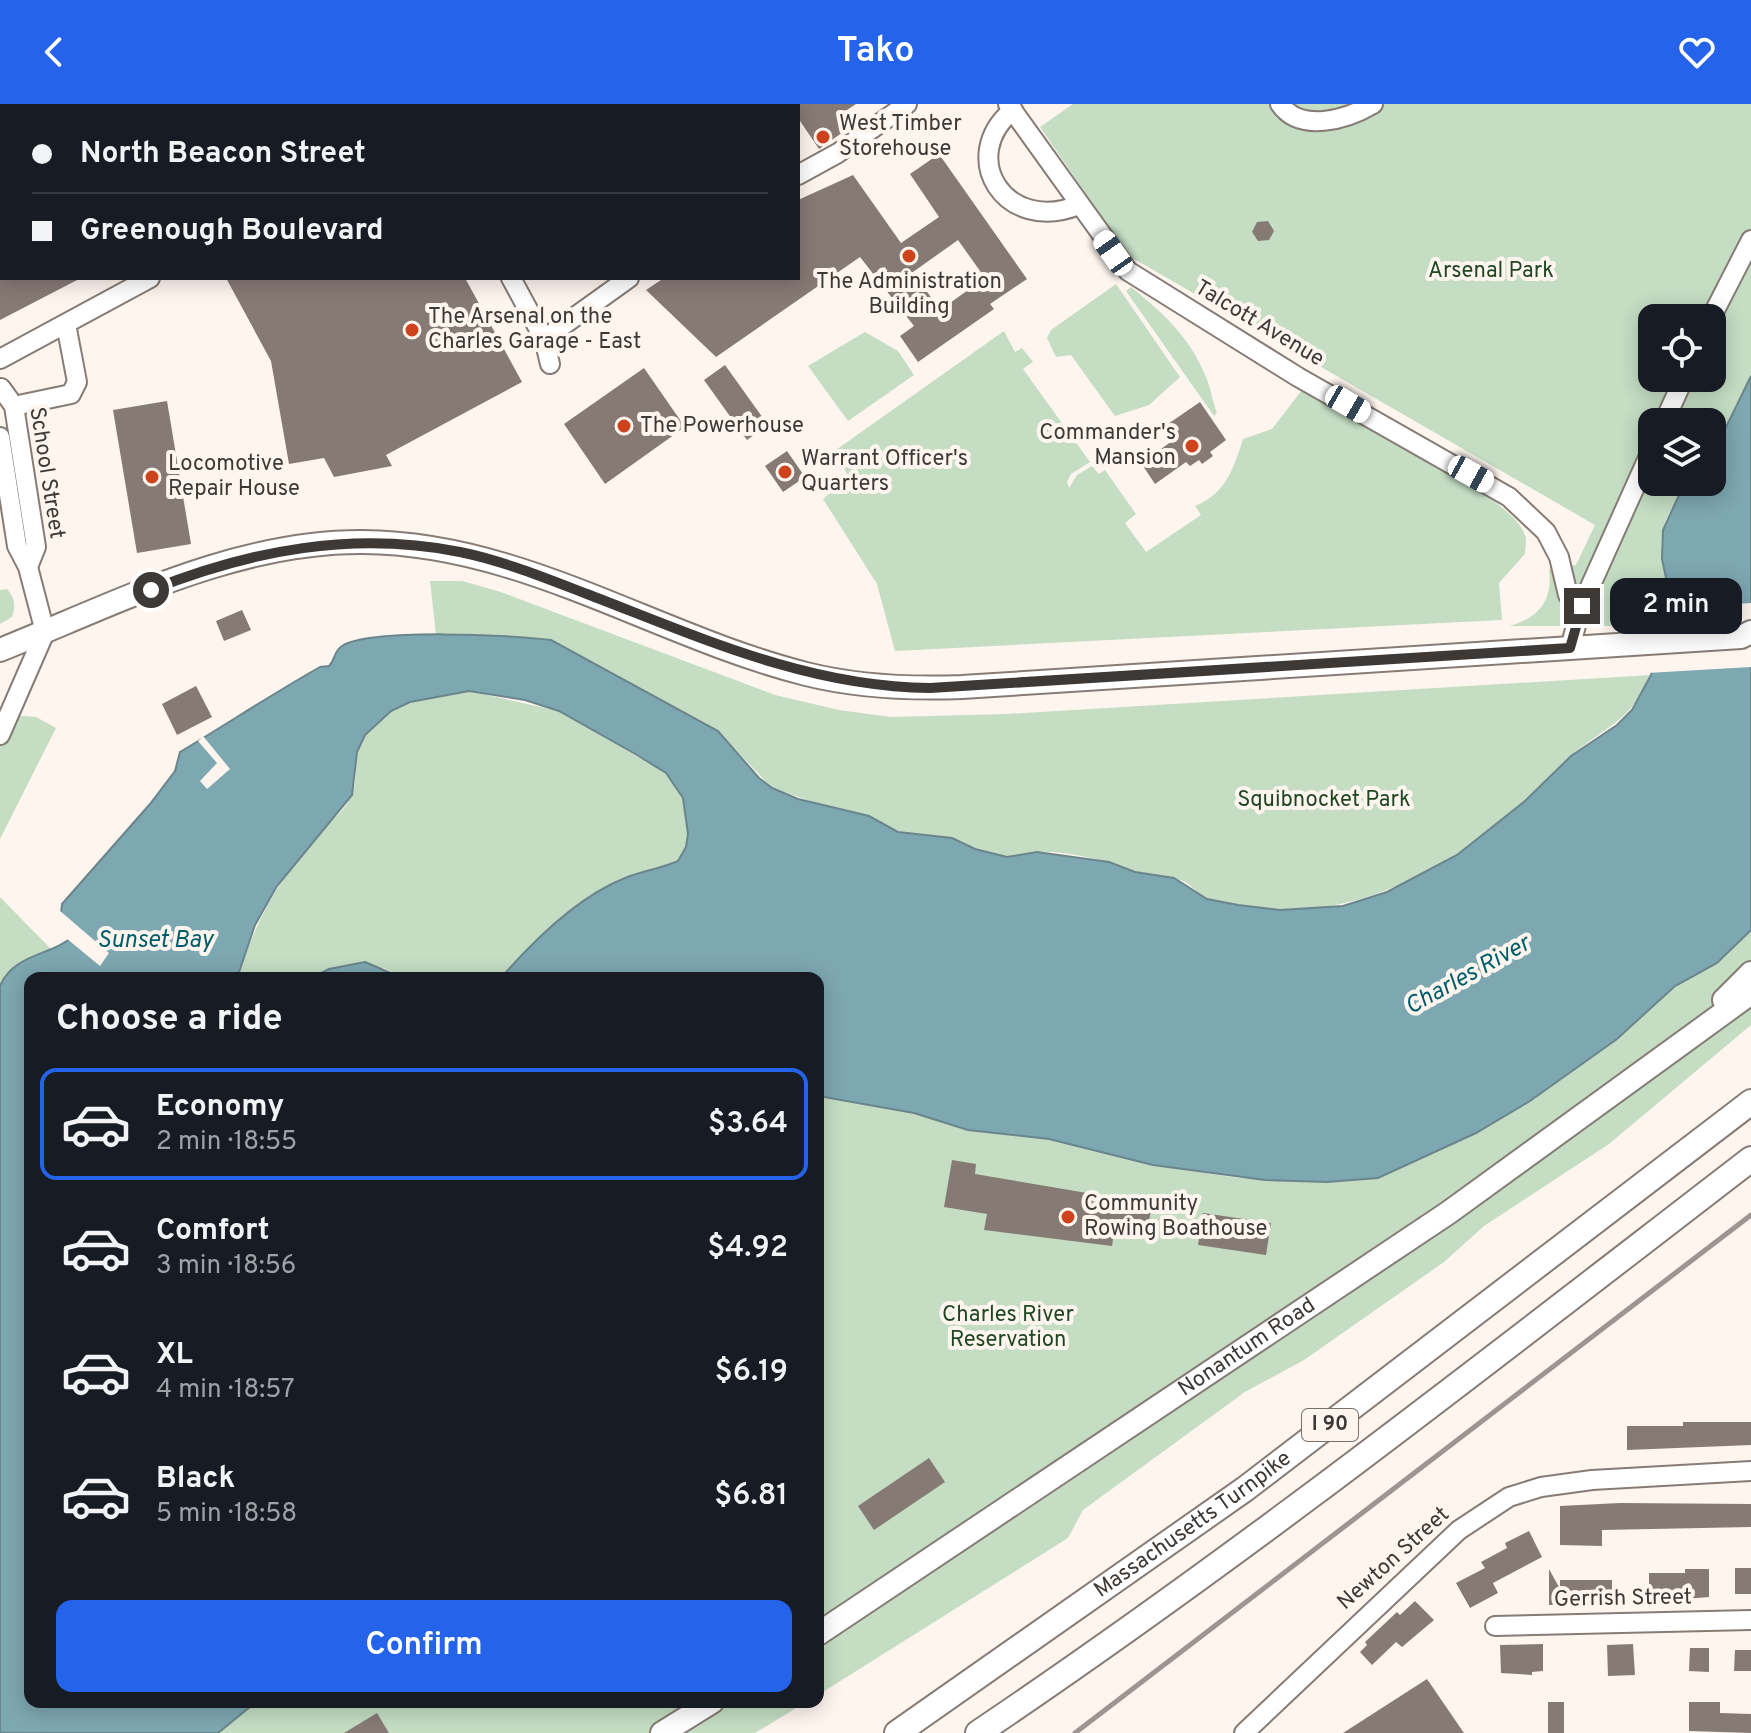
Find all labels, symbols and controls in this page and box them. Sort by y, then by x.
text: Tako [837,29,914,75]
icon: back [32,30,76,74]
icon: heart [1675,30,1719,74]
place label: West Timber Storehouse [839,111,962,163]
marker: West Timber Storehouse [814,128,832,146]
text: North Beacon Street [80,136,366,173]
text: Greenough Boulevard [80,213,384,250]
car [1089,226,1137,280]
marker: The Administration Building [900,247,918,265]
park label: Arsenal Park [1428,258,1554,285]
place label: The Administration Building [816,269,1002,321]
street label: Talcott Avenue [1189,275,1329,373]
place label: The Arsenal on the Charles Garage - East [428,304,641,356]
map controls [1638,304,1726,496]
button: locate [1638,304,1726,392]
marker: The Arsenal on the Charles Garage - East [403,321,421,339]
car [1321,382,1375,426]
street label: School Street [22,405,70,541]
button: layers [1638,408,1726,496]
place label: The Powerhouse [640,413,804,440]
marker: The Powerhouse [615,417,633,435]
place label: Commander's Mansion [1039,420,1176,472]
marker: Commander's Mansion [1183,437,1201,455]
place label: Warrant Officer's Quarters [801,446,968,498]
place label: Locomotive Repair House [168,451,300,503]
car [1444,452,1498,496]
marker: Warrant Officer's Quarters [776,463,794,481]
marker: Locomotive Repair House [143,468,161,486]
route start [133,572,169,608]
callout: 2 min [1610,578,1742,634]
route end [1564,588,1600,624]
text: 2 min [1642,589,1710,622]
park label: Squibnocket Park [1237,787,1411,814]
water label: Sunset Bay [97,926,215,956]
water label: Charles River [1400,928,1537,1023]
text: Choose a ride [56,997,282,1043]
icon: car [60,1088,132,1160]
text: Economy [156,1089,284,1126]
text: $3.64 [708,1106,788,1143]
text: 2 min · 18:55 [156,1126,297,1159]
place label: Community Rowing Boathouse [1084,1191,1267,1243]
marker: Community Rowing Boathouse [1059,1208,1077,1226]
icon: car [60,1212,132,1284]
text: Comfort [156,1213,269,1250]
text: $4.92 [707,1230,788,1267]
text: 3 min · 18:56 [156,1250,296,1283]
street label: Nonantum Road [1173,1292,1321,1403]
park label: Charles River Reservation [942,1302,1074,1354]
icon: car [60,1336,132,1408]
text: XL [156,1337,193,1374]
text: $6.19 [715,1354,788,1391]
text: 4 min · 18:57 [156,1374,295,1407]
road number: I 90 [1302,1409,1358,1441]
street label: Massachusetts Turnpike [1089,1445,1297,1604]
icon: car [60,1460,132,1532]
text: Black [156,1461,235,1498]
text: $6.81 [714,1478,788,1515]
text: 5 min · 18:58 [156,1498,297,1531]
street label: Newton Street [1332,1502,1456,1616]
street label: Gerrish Street [1554,1584,1692,1614]
button: Confirm [56,1600,792,1692]

